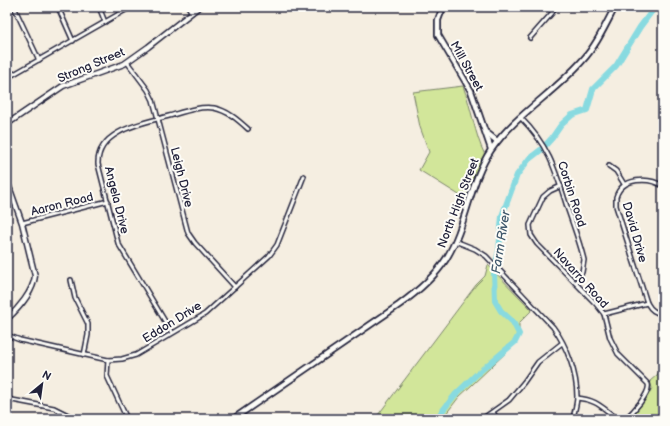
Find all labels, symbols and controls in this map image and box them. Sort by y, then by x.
street label: Mill Street [447,39,486,94]
street label: Strong Street [55,44,127,86]
street label: Leigh Drive [167,145,196,209]
street label: North High Street [434,156,483,250]
street label: Corbin Road [554,159,589,229]
street label: Angela Drive [101,165,132,235]
street label: Aaron Road [29,189,95,219]
street label: David Drive [619,200,650,264]
water label: Farm River [488,208,514,275]
street label: Navarro Road [550,245,612,312]
street label: Eddon Drive [140,298,205,346]
north arrow [22,364,62,404]
text: N [40,368,53,383]

